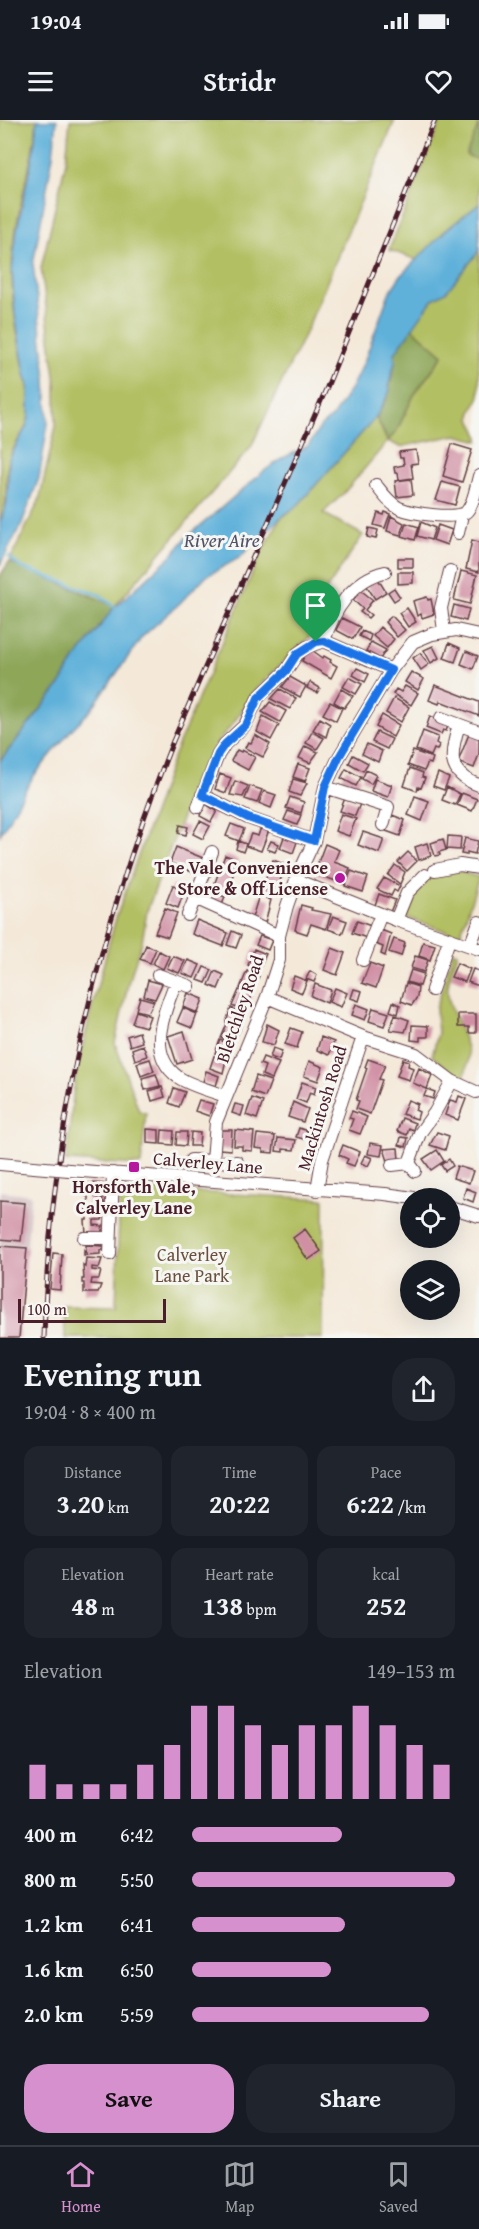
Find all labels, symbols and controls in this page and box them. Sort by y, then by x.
text: 19:04 [30,5,82,37]
text: Stridr [203,61,276,101]
icon: menu [24,65,57,98]
icon: heart [422,65,455,98]
water label: River Aire [183,525,260,554]
pin [290,580,341,642]
icon: arrive [299,589,332,622]
place label: The Vale Convenience Store & Off License [154,854,328,902]
marker: The Vale Convenience Store & Off License [333,871,347,885]
street label: Bletchley Road [209,951,271,1066]
street label: Mackintosh Road [290,1042,354,1174]
street label: Calverley Lane [152,1144,264,1181]
marker: Horsforth Vale, Calverley Lane [127,1160,141,1174]
place label: Horsforth Vale, Calverley Lane [72,1173,196,1221]
map controls [400,1188,460,1320]
button: locate [400,1188,460,1248]
park label: Calverley Lane Park [155,1241,230,1289]
button: layers [400,1260,460,1320]
scale bar [18,1296,166,1324]
text: 100 m [27,1297,67,1321]
text: Evening run [24,1350,201,1398]
button: share [392,1358,455,1421]
text: 19:04 · 8 × 400 m [24,1397,156,1426]
text: Distance [64,1460,122,1484]
text: Time [222,1460,257,1484]
text: Pace [371,1460,402,1484]
text: 3.20 [57,1484,104,1523]
text: 20:22 [209,1484,270,1523]
text: 6:22 [346,1484,394,1523]
text: km [104,1495,129,1519]
text: /km [394,1495,426,1519]
text: Elevation [62,1562,124,1586]
text: Heart rate [205,1562,274,1586]
text: kcal [373,1562,400,1586]
text: 48 [71,1586,98,1625]
text: 138 [203,1586,243,1625]
text: 252 [366,1586,406,1625]
text: m [98,1597,115,1621]
text: bpm [243,1597,276,1621]
text: Elevation [24,1656,102,1685]
text: 149–153 m [367,1656,455,1685]
text: 400 m [24,1820,77,1849]
text: 6:42 [120,1820,154,1849]
text: 800 m [24,1865,77,1894]
text: 5:50 [120,1865,154,1894]
text: 1.2 km [24,1910,83,1939]
text: 6:41 [120,1910,154,1939]
text: 1.6 km [24,1955,83,1984]
text: 6:50 [120,1955,154,1984]
text: 2.0 km [24,2000,83,2029]
text: 5:59 [120,2000,154,2029]
button: Save [24,2064,234,2133]
button: Share [246,2064,455,2133]
tab: Home [61,2158,101,2218]
tab: Map [223,2158,256,2218]
tab: Saved [379,2158,418,2218]

